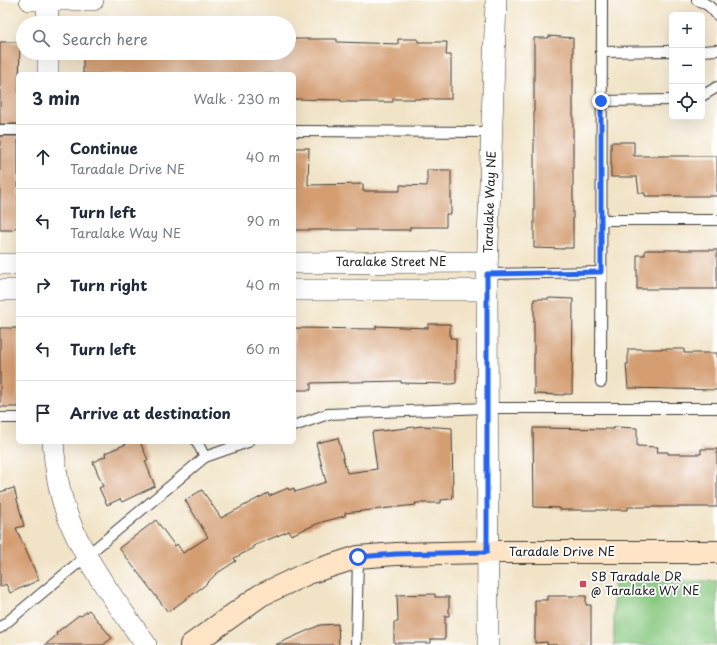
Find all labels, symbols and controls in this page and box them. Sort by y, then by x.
map controls [669,12,705,120]
button: + [669,12,705,48]
search box [16,16,296,60]
icon: search [30,27,52,49]
text: Search here [62,27,148,50]
button: − [669,48,705,84]
button: locate [669,84,705,120]
text: 3 min [32,85,80,111]
text: Walk · 230 m [193,89,280,108]
route end [592,92,610,110]
text: Continue [70,136,138,159]
icon: ahead [32,146,54,168]
text: 40 m [246,147,280,166]
street label: Taralake Way NE [478,150,500,254]
text: Taradale Drive NE [70,159,185,178]
text: Turn left [70,200,136,223]
icon: left [32,210,54,232]
text: 90 m [247,211,280,230]
text: Taralake Way NE [70,223,181,242]
street label: Taralake Street NE [336,252,446,270]
text: Turn right [70,273,147,296]
icon: right [32,274,54,296]
text: 40 m [246,275,280,294]
text: Turn left [70,337,136,360]
icon: left [32,338,54,360]
text: 60 m [246,339,280,358]
text: Arrive at destination [70,401,231,424]
icon: arrive [32,402,54,424]
street label: Taradale Drive NE [509,542,615,560]
route start [349,548,367,566]
place label: SB Taradale DR @ Taralake WY NE [591,567,700,599]
marker: SB Taradale DR @ Taralake WY NE [578,579,588,589]

